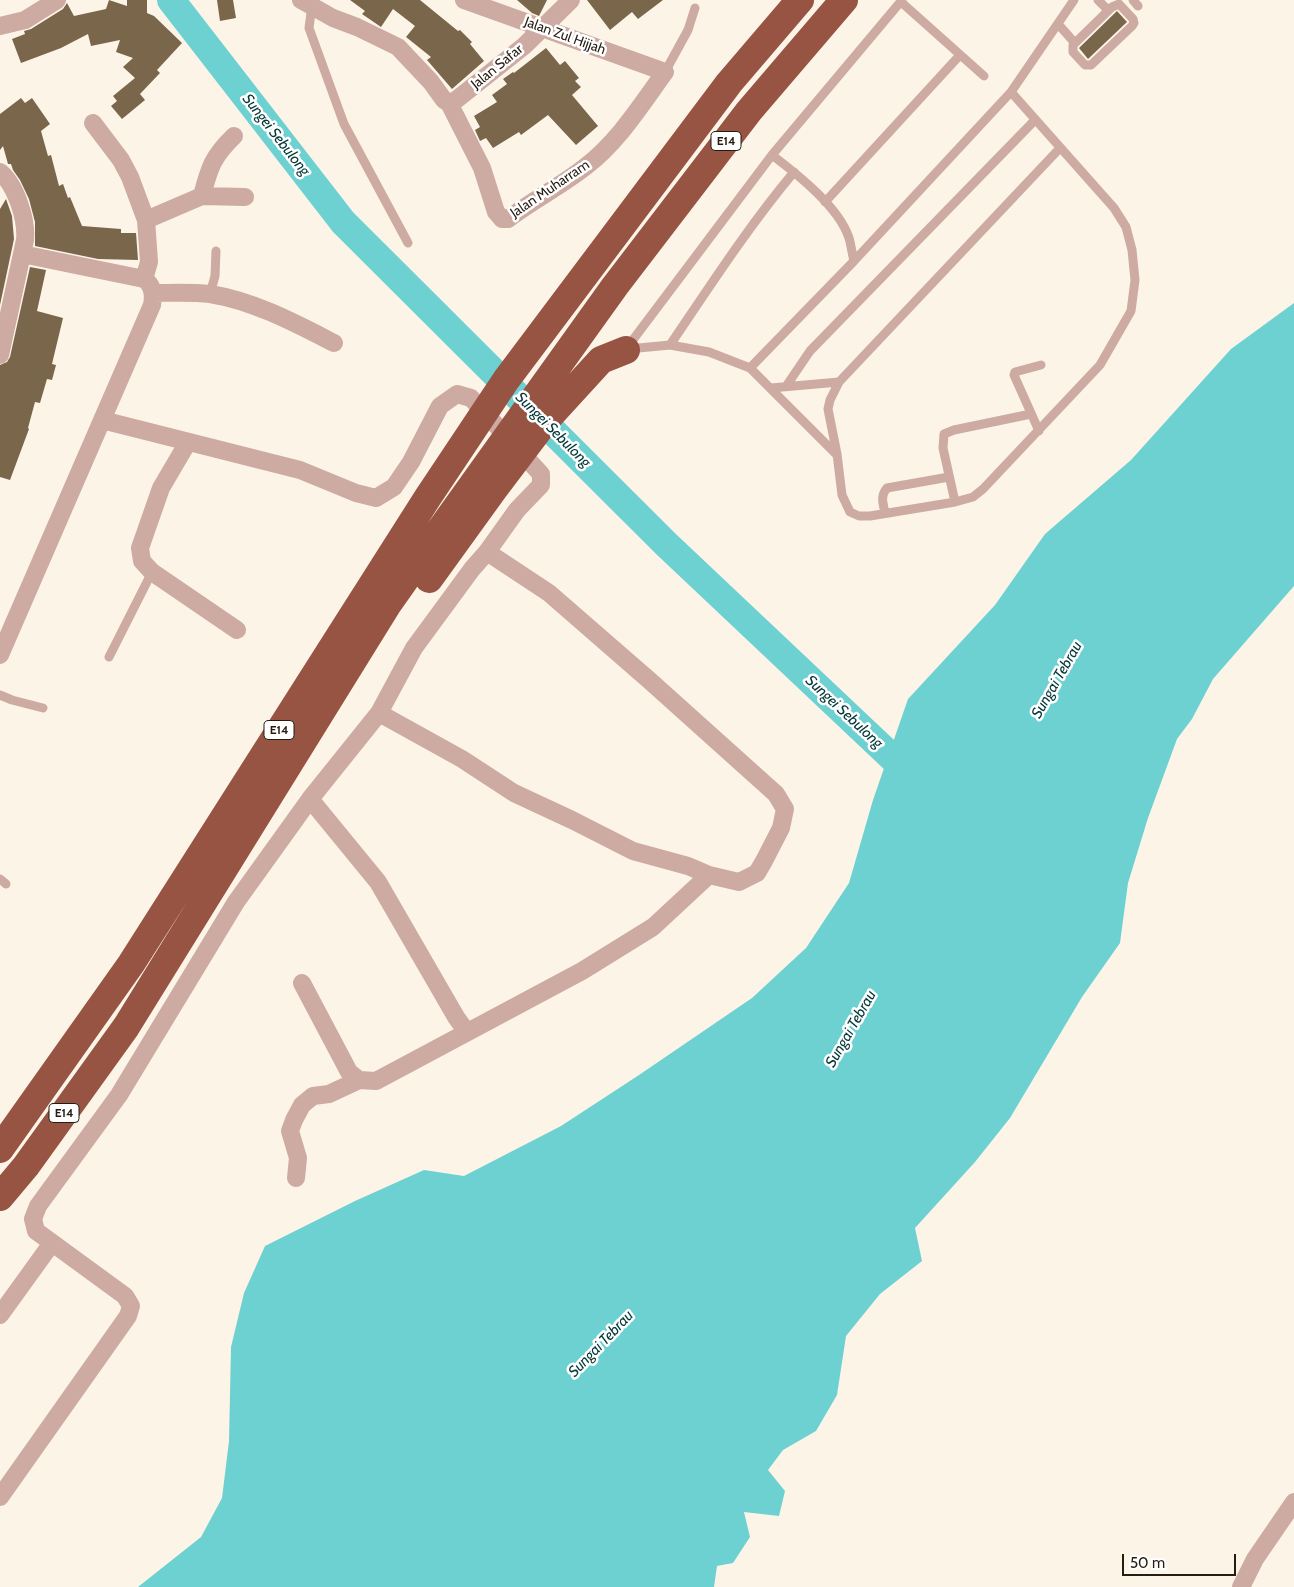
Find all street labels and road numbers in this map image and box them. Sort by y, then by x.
street label: Jalan Zul Hijjah [522,14,608,58]
street label: Jalan Safar [468,41,526,93]
road number: E14 [711,132,741,150]
street label: Jalan Muharram [507,156,593,222]
road number: E14 [264,720,294,740]
road number: E14 [49,1104,79,1122]

